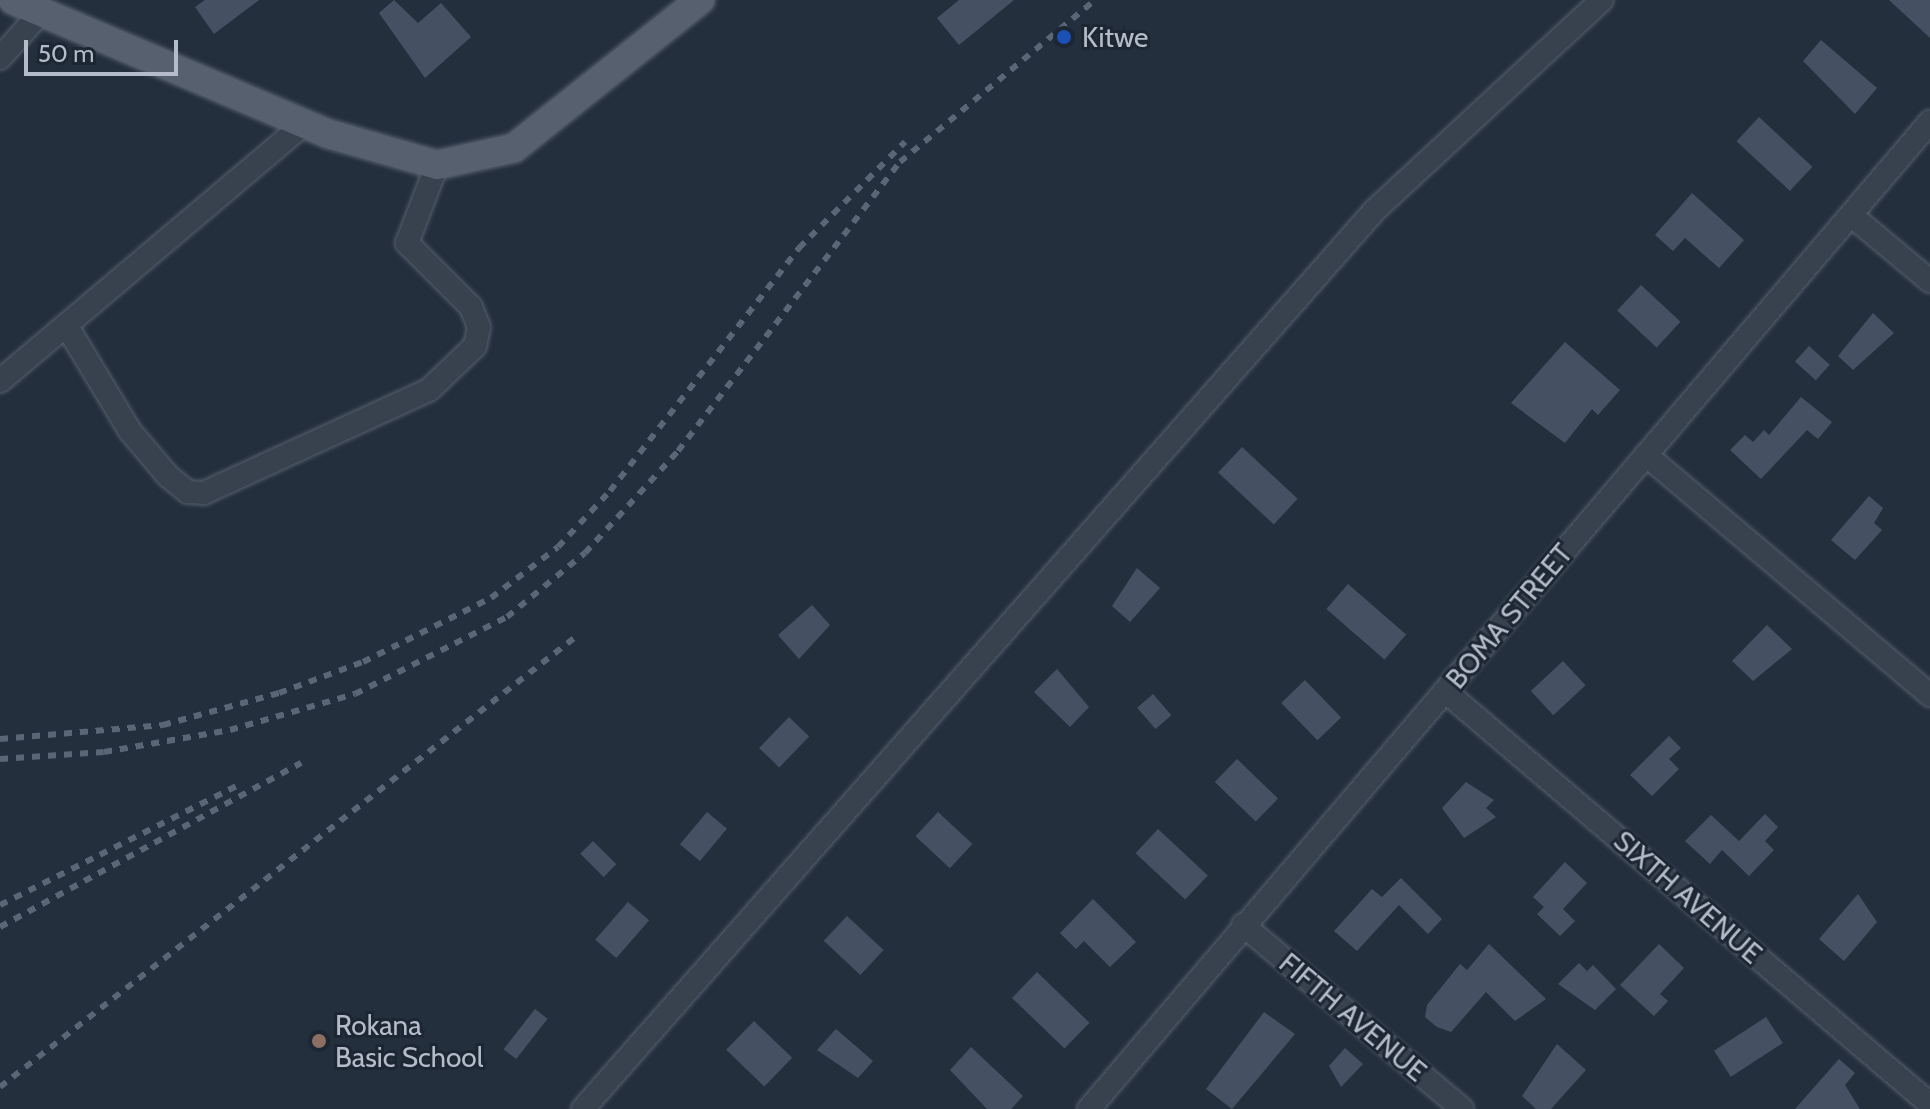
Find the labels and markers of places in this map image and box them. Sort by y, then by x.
place label: Kitwe [1082,20,1148,54]
marker: Kitwe [1053,26,1075,48]
place label: Rokana Basic School [335,1008,483,1074]
marker: Rokana Basic School [310,1032,328,1050]

